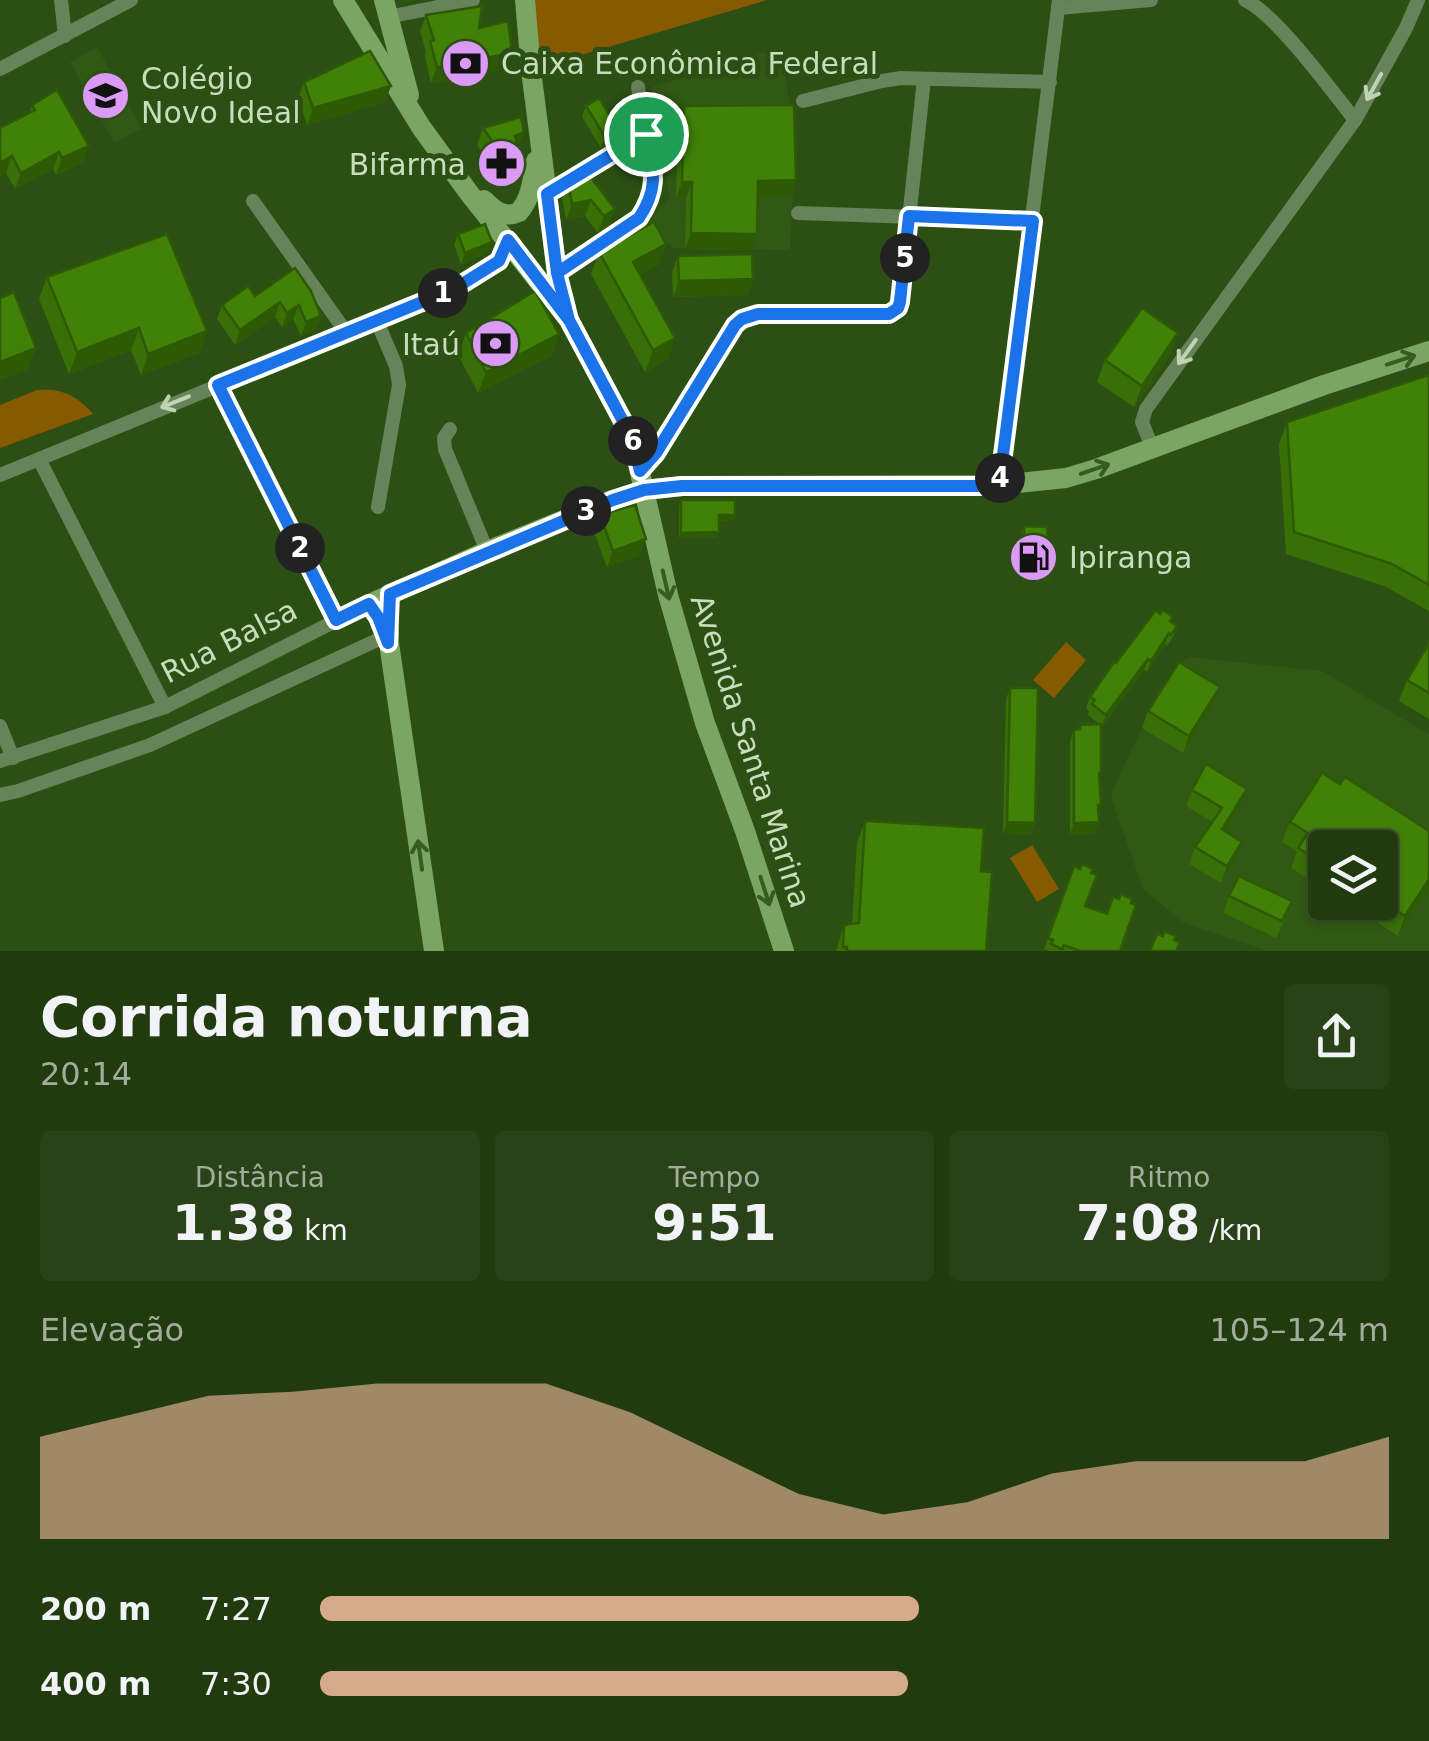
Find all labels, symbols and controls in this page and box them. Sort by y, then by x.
bank icon: Caixa Econômica Federal [440,37,492,89]
place label: Caixa Econômica Federal [501,46,878,81]
place label: Colégio Novo Ideal [141,61,301,130]
school or university icon: Colégio Novo Ideal [80,69,132,121]
one-way arrow [1363,71,1383,101]
pin [604,92,689,177]
icon: arrive [619,107,674,162]
pharmacy icon: Bifarma [475,138,527,190]
place label: Bifarma [349,147,466,182]
pin: 5 [880,233,930,283]
text: 5 [895,241,915,274]
pin: 1 [418,268,468,318]
text: 1 [433,276,453,309]
bank icon: Itaú [469,318,521,370]
place label: Itaú [402,327,460,362]
one-way arrow [1177,338,1198,366]
one-way arrow [1385,350,1416,368]
one-way arrow [160,395,190,413]
pin: 6 [608,416,658,466]
text: 6 [623,424,643,457]
pin: 4 [975,453,1025,503]
one-way arrow [1078,458,1110,476]
text: 4 [990,461,1010,494]
pin: 3 [561,486,611,536]
text: 3 [576,494,596,527]
pin: 2 [275,523,325,573]
text: 2 [290,531,310,564]
fuel station icon: Ipiranga [1008,531,1060,583]
place label: Ipiranga [1069,540,1192,575]
one-way arrow [658,568,676,600]
street label: Avenida Santa Marina [684,590,818,912]
street label: Rua Balsa [155,592,303,690]
map controls [1308,830,1398,920]
button: layers [1308,830,1398,920]
one-way arrow [411,839,429,871]
one-way arrow [757,874,775,906]
button: share [1284,984,1389,1089]
text: Corrida noturna [40,985,533,1049]
text: 20:14 [40,1055,132,1093]
text: Distância [195,1161,325,1194]
text: Tempo [669,1161,760,1194]
text: Ritmo [1128,1161,1210,1194]
text: 1.38 [172,1194,295,1252]
text: 9:51 [652,1194,777,1252]
text: 7:08 [1076,1194,1200,1252]
text: km [295,1214,348,1247]
text: /km [1200,1214,1262,1247]
text: Elevação [40,1311,184,1349]
text: 105–124 m [1210,1311,1389,1349]
text: 200 m [40,1590,151,1628]
text: 7:27 [200,1590,272,1628]
text: 400 m [40,1665,151,1703]
text: 7:30 [200,1665,272,1703]

